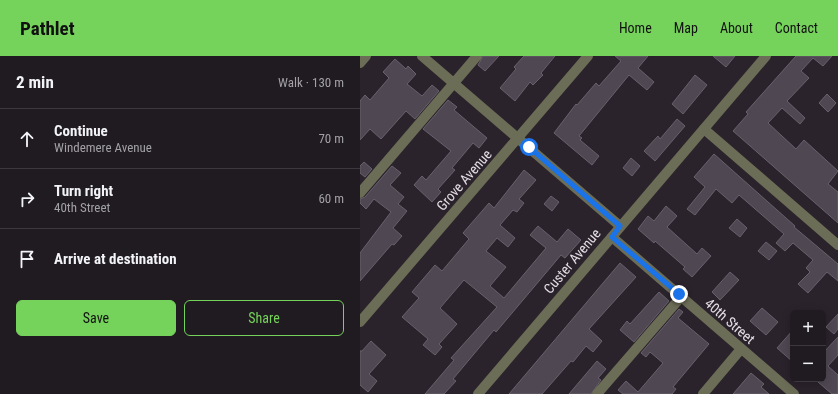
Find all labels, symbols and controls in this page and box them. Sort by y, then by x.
text: Pathlet [20,17,75,40]
text: Home [619,20,652,36]
text: Map [674,20,698,36]
text: About [720,20,753,36]
text: Contact [775,20,818,36]
text: 2 min [16,72,54,92]
text: Walk · 130 m [278,75,344,90]
text: Continue [54,122,108,140]
icon: ahead [16,128,38,150]
text: 70 m [318,131,344,146]
route start [520,138,538,156]
text: Windemere Avenue [54,140,152,155]
street label: Grove Avenue [433,146,495,214]
text: Turn right [54,182,113,200]
icon: right [16,188,38,210]
text: 60 m [318,191,344,206]
text: 40th Street [54,200,110,215]
street label: Custer Avenue [540,225,604,297]
icon: arrive [16,248,38,270]
text: Arrive at destination [54,250,177,268]
route end [670,285,688,303]
street label: 40th Street [702,295,758,347]
button: Save [16,300,176,336]
button: Share [184,300,344,336]
map controls [790,310,826,382]
button: + [790,310,826,346]
button: − [790,346,826,382]

